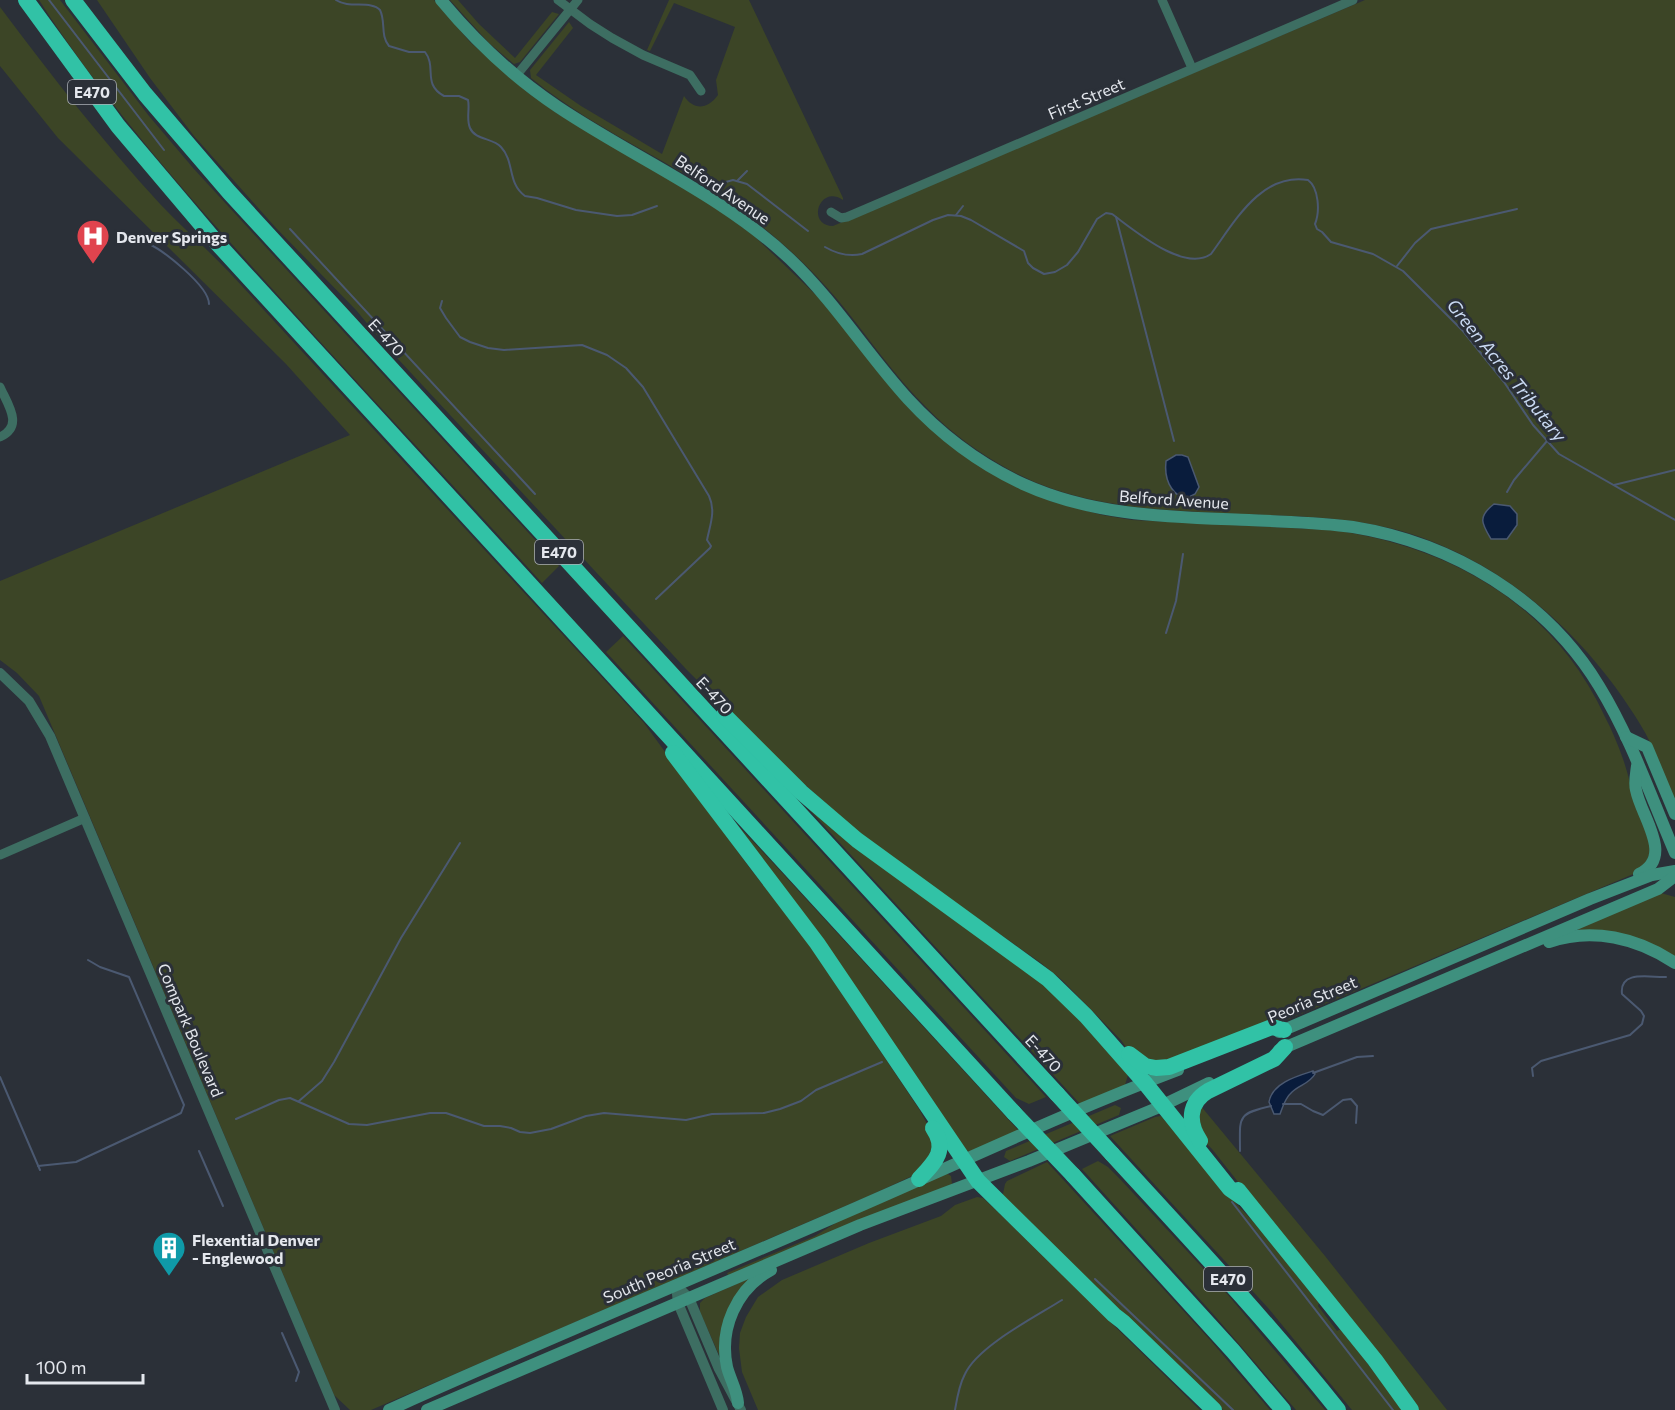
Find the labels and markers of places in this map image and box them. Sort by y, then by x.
hospital icon: Denver Springs [75,218,111,265]
place label: Denver Springs [116,227,227,246]
building icon: Flexential Denver - Englewood [151,1230,187,1277]
place label: Flexential Denver - Englewood [192,1230,320,1267]

